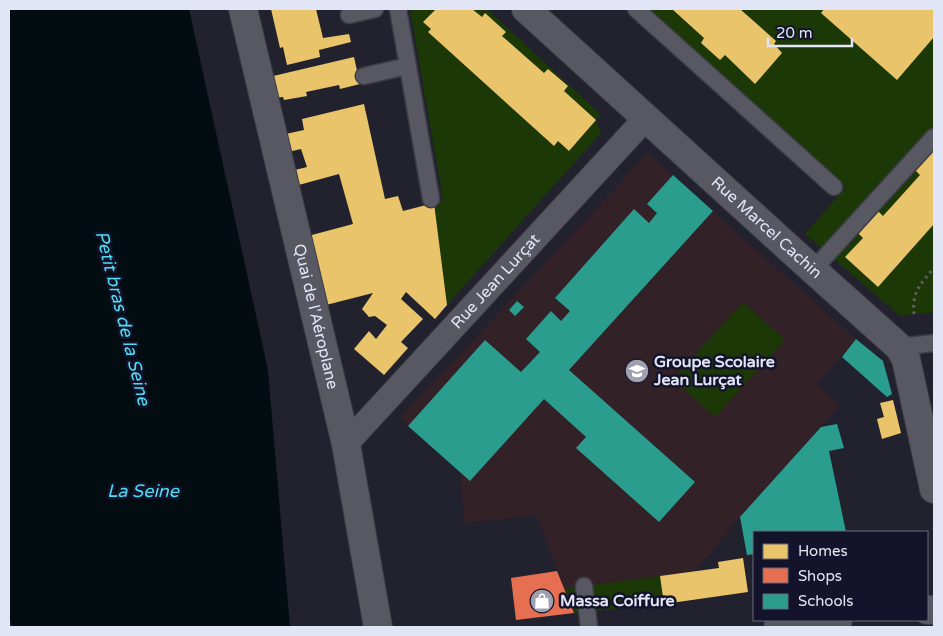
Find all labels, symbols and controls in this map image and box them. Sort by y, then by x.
scale bar [768,15,852,47]
text: 20 m [776,24,813,42]
street label: Rue Marcel Cachin [707,172,826,283]
water label: Petit bras de la Seine [91,228,156,408]
street label: Rue Jean Lurçat [447,230,544,333]
street label: Quai de l'Aéroplane [289,242,343,391]
place label: Groupe Scolaire Jean Lurçat [653,352,775,390]
school or university icon: Groupe Scolaire Jean Lurçat [624,358,650,384]
water label: La Seine [107,480,180,502]
legend [753,531,928,621]
text: Homes [798,542,848,560]
text: Shops [798,567,842,585]
shop icon: Massa Coiffure [529,588,555,614]
place label: Massa Coiffure [560,591,675,611]
text: Schools [798,592,854,610]

